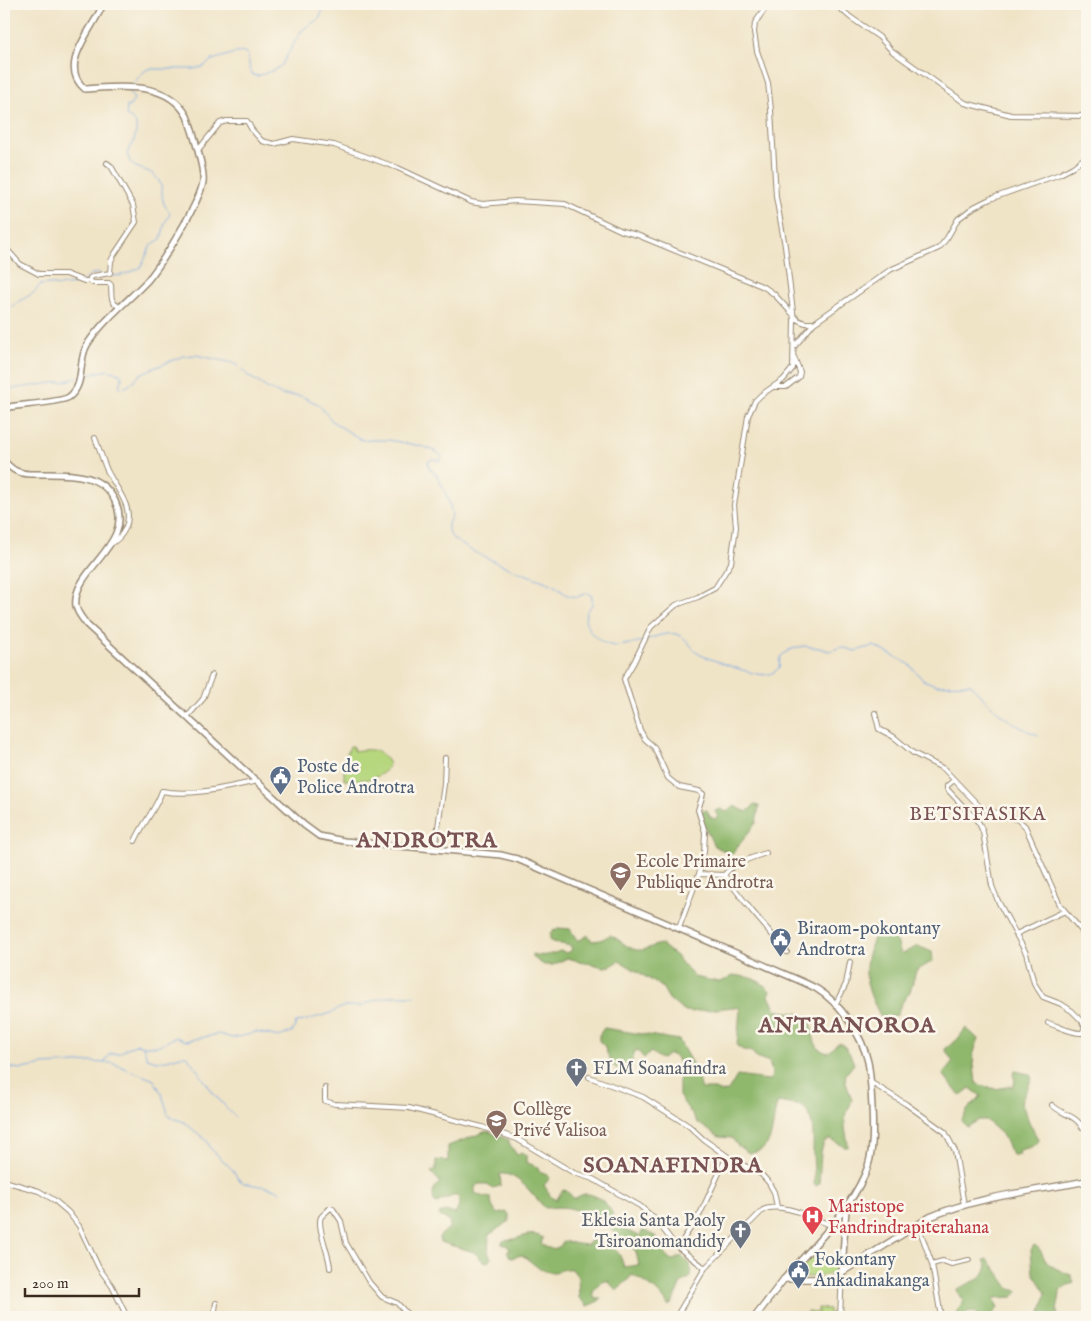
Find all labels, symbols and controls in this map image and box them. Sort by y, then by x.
place label: Poste de Police Androtra [297,756,415,800]
public building icon: Poste de Police Androtra [269,765,293,796]
district label: BETSIFASIKA [909,803,1047,827]
district label: ANDROTRA [355,827,498,855]
place label: Ecole Primaire Publique Androtra [636,851,774,895]
school or university icon: Ecole Primaire Publique Androtra [608,860,632,891]
place label: Biraom-pokontany Androtra [796,918,941,962]
public building icon: Biraom-pokontany Androtra [769,927,793,958]
district label: ANTRANOROA [757,1012,936,1040]
church icon: FLM Soanafindra [565,1057,589,1088]
place label: FLM Soanafindra [593,1058,726,1081]
place label: Collège Privé Valisoa [513,1099,607,1143]
school or university icon: Collège Privé Valisoa [485,1108,509,1139]
district label: SOANAFINDRA [583,1152,763,1180]
place label: Maristope Fandrindrapiterahana [828,1196,989,1240]
hospital icon: Maristope Fandrindrapiterahana [800,1205,824,1236]
place label: Eklesia Santa Paoly Tsiroanomandidy [581,1210,725,1254]
church icon: Eklesia Santa Paoly Tsiroanomandidy [729,1219,753,1250]
place label: Fokontany Ankadinakanga [813,1249,930,1293]
public building icon: Fokontany Ankadinakanga [786,1258,810,1289]
scale bar [25,1266,139,1298]
text: 200 m [32,1274,69,1293]

